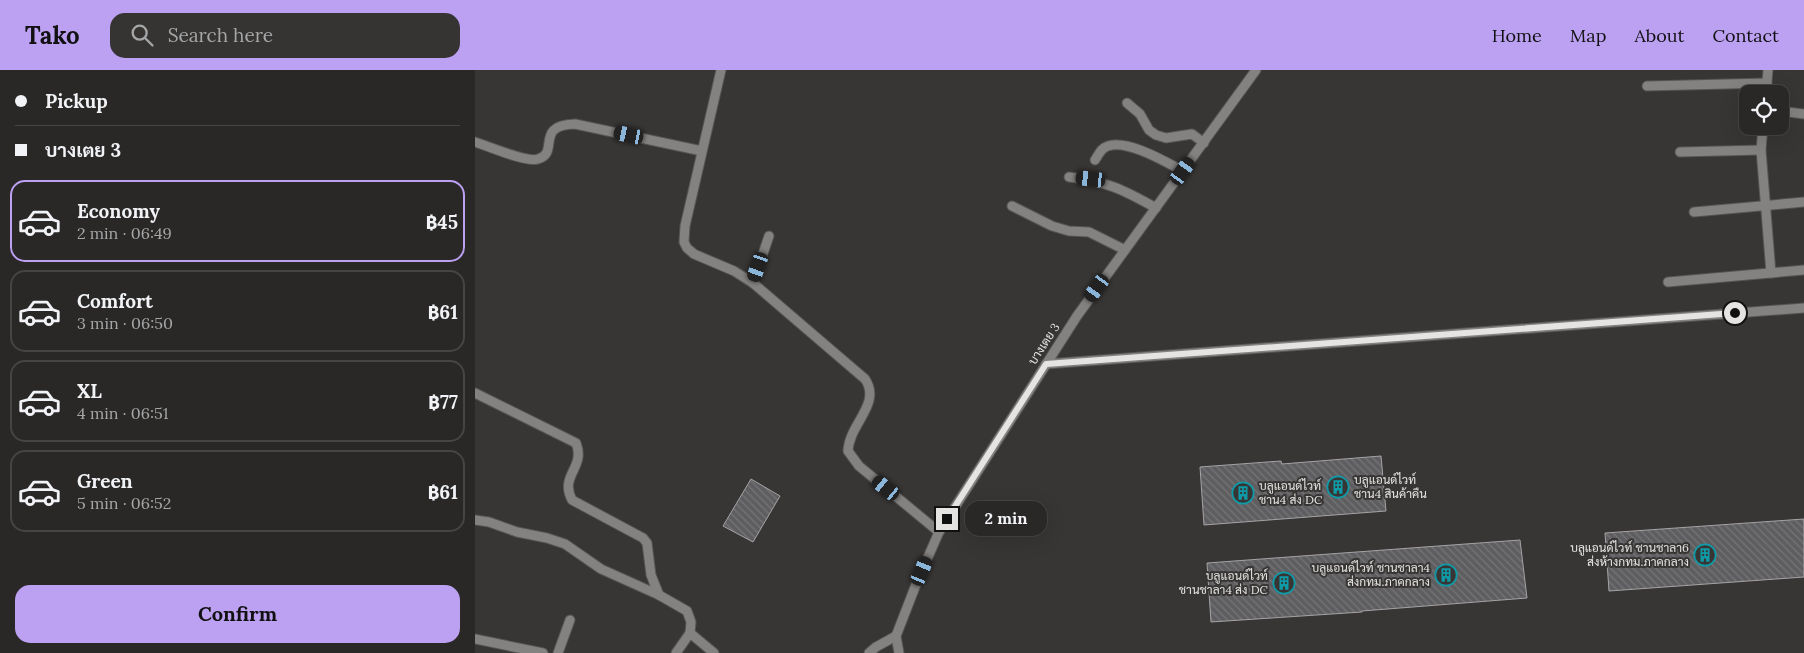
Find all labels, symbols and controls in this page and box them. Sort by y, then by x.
search box [110,13,460,58]
text: Tako [25,20,80,51]
icon: search [128,21,156,49]
text: Search here [168,23,273,47]
text: Home [1492,24,1542,47]
text: Map [1570,24,1606,47]
text: About [1634,24,1684,47]
text: Contact [1712,24,1779,47]
map controls [1739,85,1789,135]
button: locate [1739,85,1789,135]
text: Pickup [45,89,108,113]
car [612,125,645,145]
text: บางเตย 3 [45,138,121,162]
car [1168,154,1197,188]
car [1075,170,1106,188]
icon: car [17,199,62,244]
text: Economy [77,199,160,223]
text: ฿45 [426,210,458,234]
text: 2 min · 06:49 [77,223,172,243]
car [746,250,769,284]
car [1082,271,1111,305]
icon: car [17,289,62,334]
text: Comfort [77,289,153,313]
text: ฿61 [428,300,458,324]
route start [1724,302,1746,324]
text: 3 min · 06:50 [77,313,173,333]
street label: บางเตย 3 [1025,320,1063,367]
icon: car [17,379,62,424]
text: XL [77,379,102,403]
text: ฿77 [428,390,458,414]
text: 4 min · 06:51 [77,403,169,423]
icon: car [17,469,62,514]
text: Green [77,469,133,493]
place label: บลูแอนด์ไวท์ ชาน4 สินค้าคืน [1354,472,1427,501]
car [869,473,902,503]
building icon: บลูแอนด์ไวท์ ชาน4 สินค้าคืน [1326,475,1350,499]
place label: บลูแอนด์ไวท์ ชาน4 ส่ง DC [1259,478,1323,507]
text: ฿61 [428,480,458,504]
building icon: บลูแอนด์ไวท์ ชาน4 ส่ง DC [1231,481,1255,505]
text: 5 min · 06:52 [77,493,171,513]
callout: 2 min [965,502,1047,536]
route end [936,508,958,530]
text: 2 min [985,508,1027,528]
place label: บลูแอนด์ไวท์ ชานชาลา6 ส่งห้างกทม.ภาคกลาง [1570,540,1689,569]
building icon: บลูแอนด์ไวท์ ชานชาลา6 ส่งห้างกทม.ภาคกลาง [1693,543,1717,567]
car [909,554,934,588]
place label: บลูแอนด์ไวท์ ชานชาลา4 ส่งกทม.ภาคกลาง [1312,560,1430,589]
building icon: บลูแอนด์ไวท์ ชานชาลา4 ส่งกทม.ภาคกลาง [1434,563,1458,587]
place label: บลูแอนด์ไวท์ ชานชาลา4 ส่ง DC [1179,568,1269,597]
building icon: บลูแอนด์ไวท์ ชานชาลา4 ส่ง DC [1272,571,1296,595]
button: Confirm [15,585,460,643]

